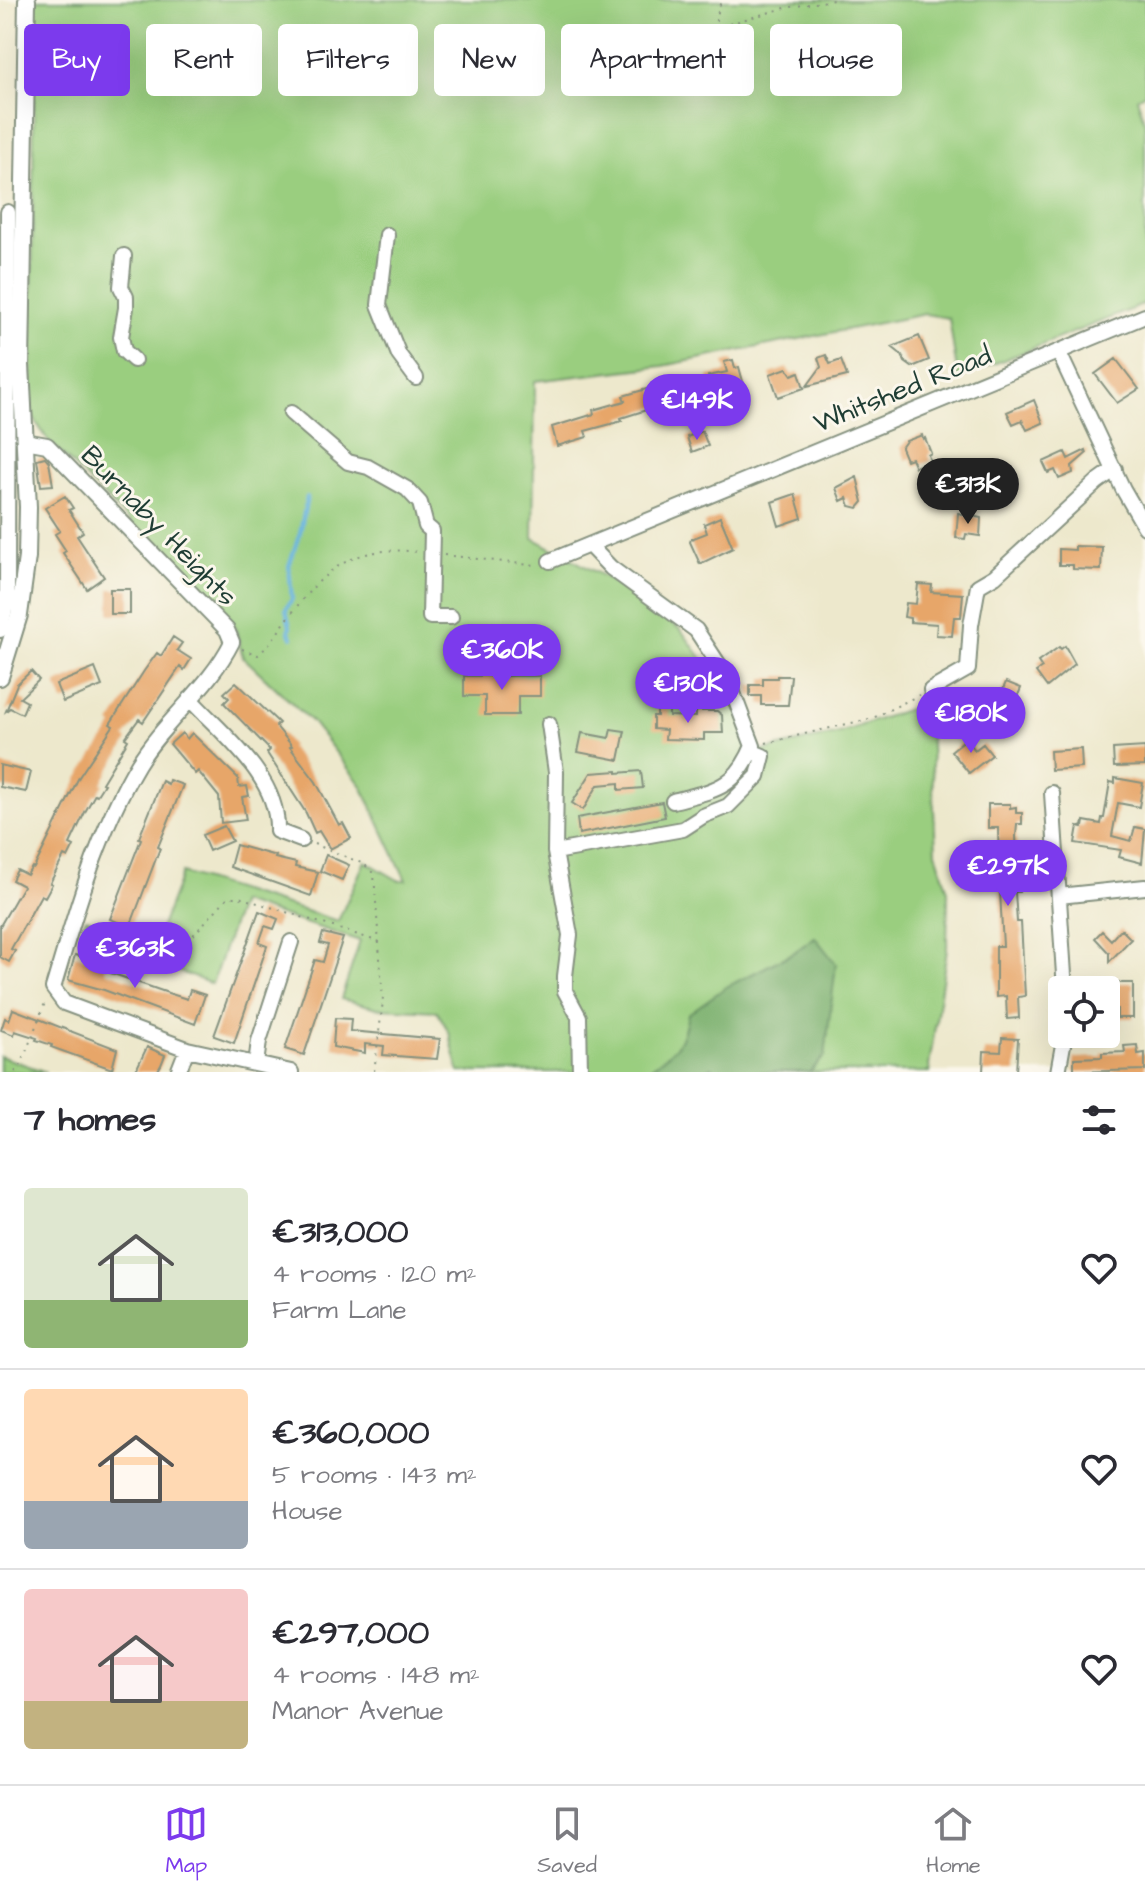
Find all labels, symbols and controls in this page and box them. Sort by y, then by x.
chip: Buy [24,24,130,96]
chip: Rent [146,24,262,96]
chip: Filters [278,24,418,96]
chip: New [434,24,545,96]
chip: Apartment [561,24,754,96]
chip: House [770,24,902,96]
street label: Whitshed Road [808,336,997,443]
pin: €149K [641,374,753,442]
text: €149K [661,382,733,418]
street label: Burnaby Heights [70,437,246,617]
pin: €313K [912,458,1024,526]
text: €313K [935,466,1001,502]
pin: €360K [446,624,558,692]
text: €360K [461,632,543,668]
pin: €130K [632,657,744,725]
text: €130K [653,665,723,701]
pin: €180K [915,687,1027,755]
text: €180K [935,695,1008,731]
pin: €297K [952,840,1064,908]
text: €297K [967,848,1049,884]
pin: €363K [79,922,191,990]
text: €363K [95,930,175,966]
map controls [1048,976,1120,1048]
button: locate [1048,976,1120,1048]
text: 7 homes [24,1096,156,1144]
icon: filters [1077,1098,1121,1142]
text: €313,000 [272,1208,408,1256]
icon: home [88,1220,184,1316]
icon: heart [1077,1246,1121,1290]
text: 4 rooms · 120 m² [272,1256,476,1292]
text: Farm Lane [272,1292,407,1328]
text: €360,000 [272,1409,429,1457]
icon: home [88,1421,184,1517]
icon: heart [1077,1447,1121,1491]
text: 5 rooms · 143 m² [272,1457,477,1493]
text: House [272,1493,343,1529]
text: €297,000 [272,1609,429,1657]
icon: home [88,1621,184,1717]
icon: heart [1077,1647,1121,1691]
text: 4 rooms · 148 m² [272,1657,480,1693]
text: Manor Avenue [272,1693,444,1729]
tab: Map [164,1802,208,1881]
tab: Saved [537,1802,597,1881]
tab: Home [926,1802,981,1881]

